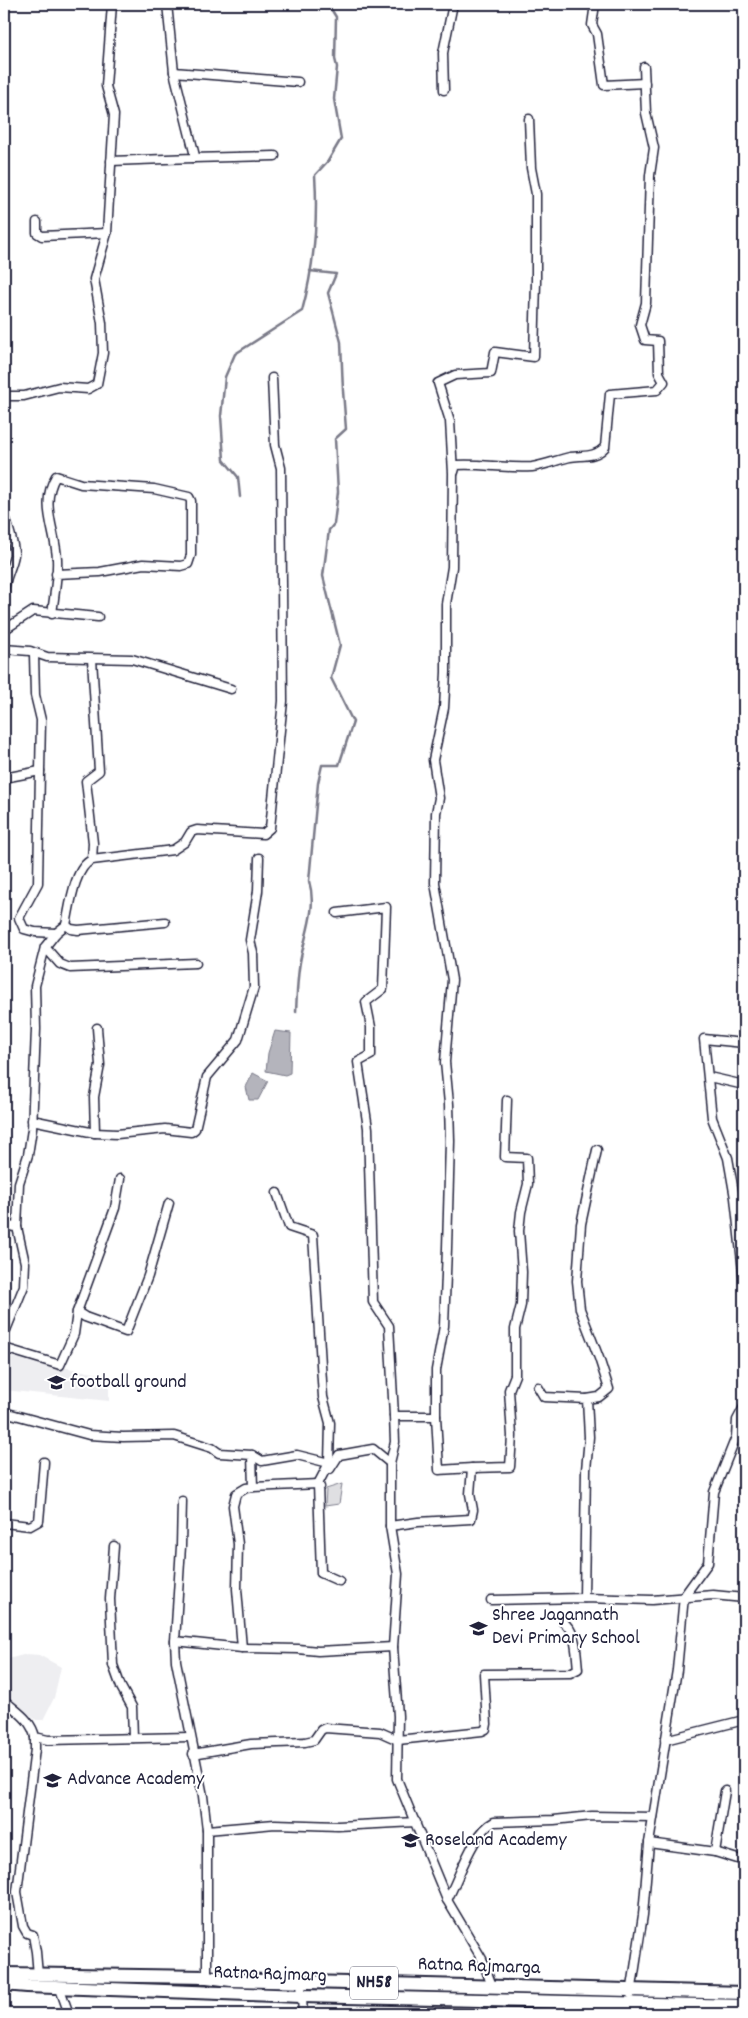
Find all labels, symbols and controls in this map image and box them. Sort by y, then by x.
place label: football ground [70,1369,187,1397]
school or university icon: football ground [46,1373,66,1393]
place label: Shree Jagannath Devi Primary School [492,1602,640,1653]
school or university icon: Shree Jagannath Devi Primary School [468,1618,488,1638]
place label: Advance Academy [67,1766,205,1794]
school or university icon: Advance Academy [43,1770,63,1790]
place label: Roseland Academy [425,1827,567,1855]
school or university icon: Roseland Academy [401,1831,421,1851]
street label: Ratna Rajmarga [417,1951,541,1983]
street label: Ratna Rajmarg [213,1959,327,1991]
road number: NH58 [350,1966,398,2000]

